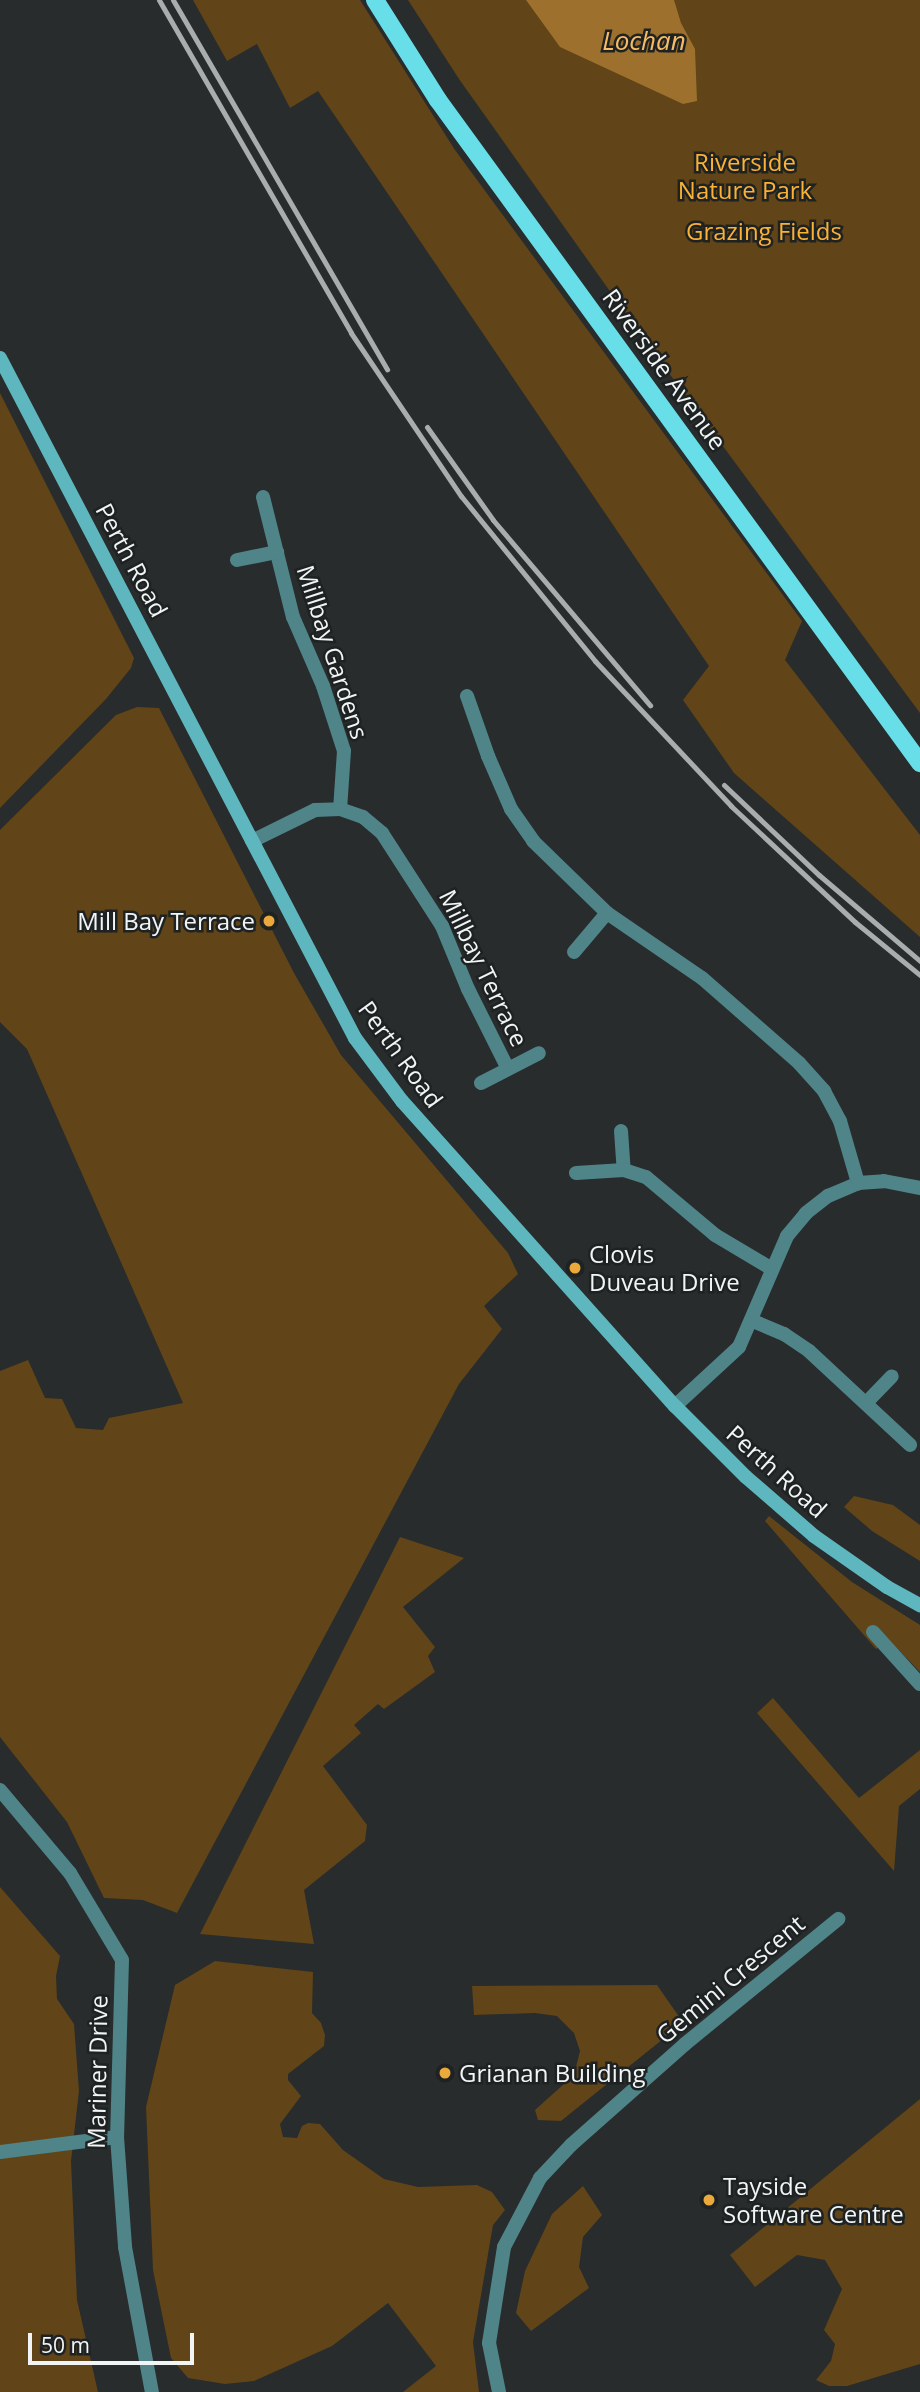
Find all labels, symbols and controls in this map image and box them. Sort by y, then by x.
water label: Lochan [602,25,686,57]
park label: Riverside Nature Park [678,148,812,204]
park label: Grazing Fields [686,217,842,245]
street label: Riverside Avenue [597,283,733,455]
street label: Perth Road [90,498,174,622]
street label: Millbay Gardens [291,562,375,742]
street label: Millbay Terrace [434,885,534,1051]
place label: Mill Bay Terrace [77,907,255,935]
marker: Mill Bay Terrace [261,913,277,929]
street label: Perth Road [353,995,449,1113]
place label: Clovis Duveau Drive [589,1240,740,1296]
marker: Clovis Duveau Drive [567,1260,583,1276]
street label: Perth Road [721,1419,833,1523]
street label: Gemini Crescent [650,1909,810,2049]
street label: Mariner Drive [81,1995,113,2149]
place label: Grianan Building [459,2059,645,2087]
marker: Grianan Building [437,2065,453,2081]
place label: Tayside Software Centre [723,2172,904,2228]
marker: Tayside Software Centre [701,2192,717,2208]
scale bar [32,2318,198,2362]
text: 50 m [41,2331,90,2359]

